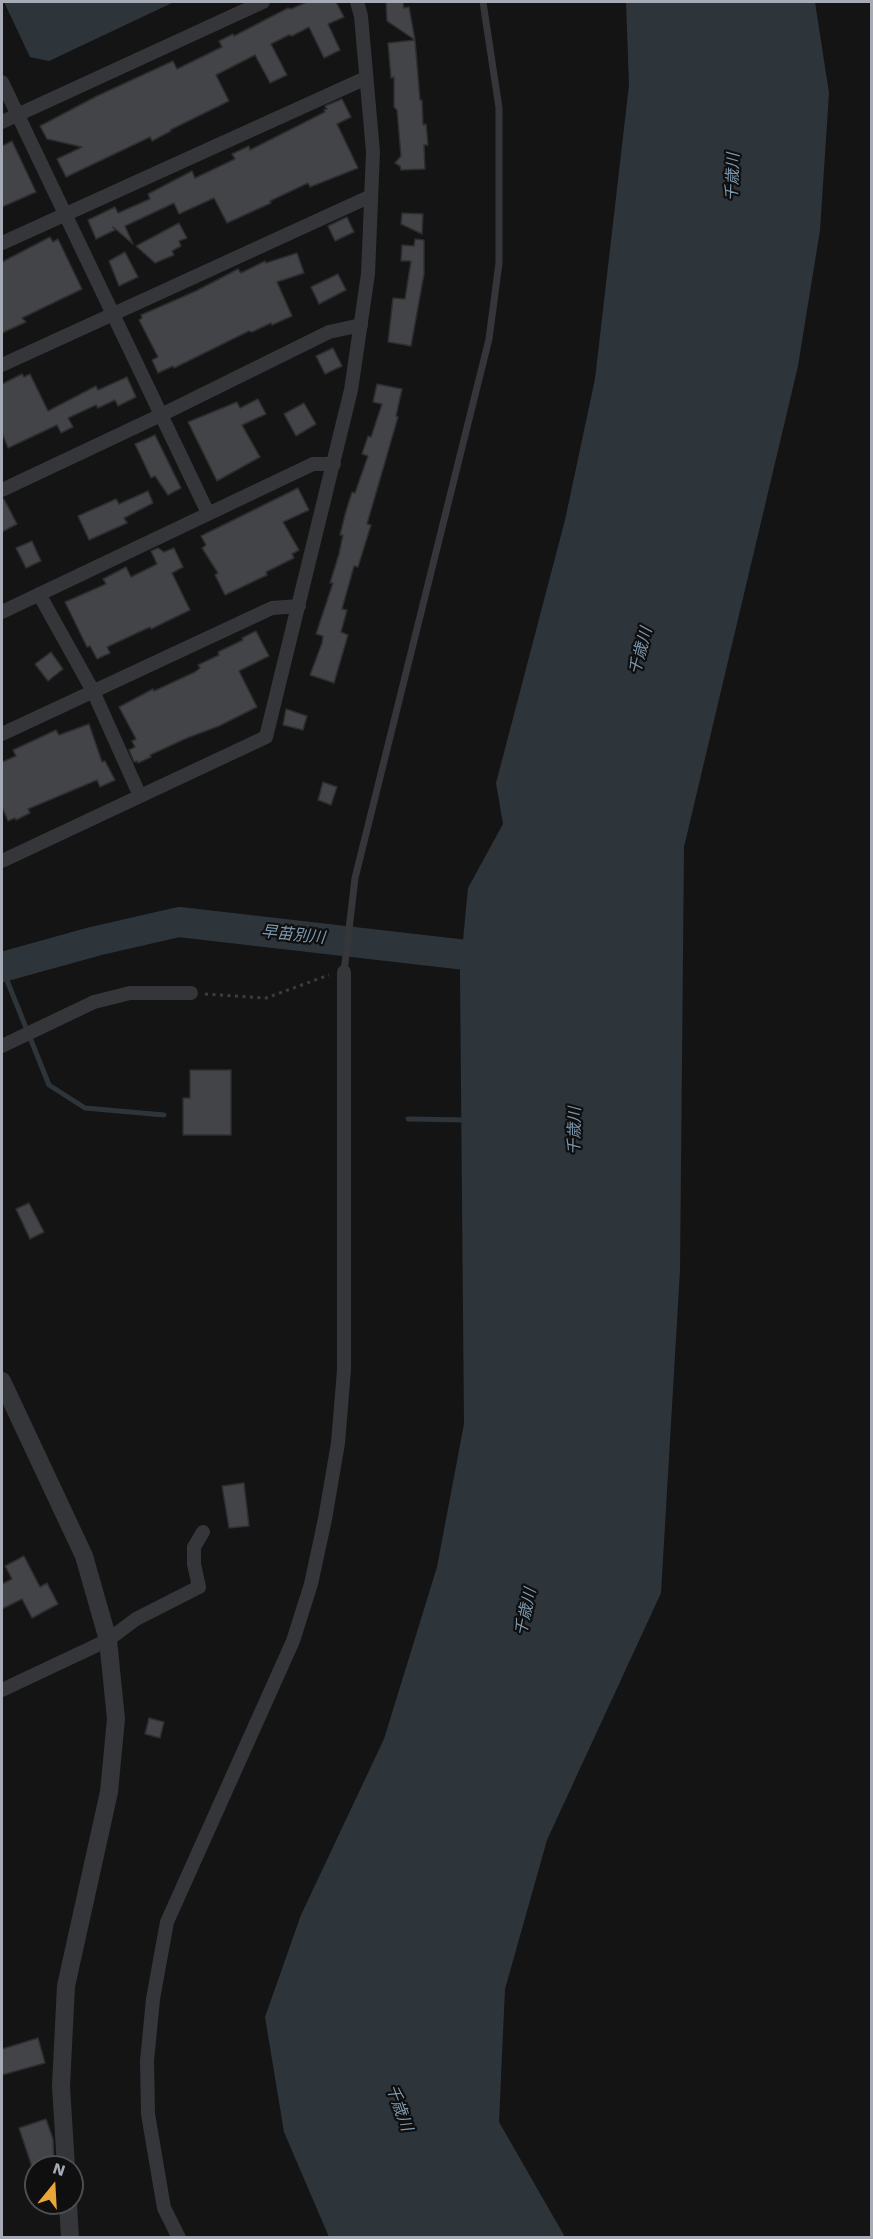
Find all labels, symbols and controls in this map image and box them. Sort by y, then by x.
water label: 千歳川 [723,153,743,201]
water label: 千歳川 [626,625,656,677]
water label: 早苗別川 [260,922,326,948]
water label: 千歳川 [565,1107,585,1155]
water label: 千歳川 [512,1587,540,1637]
water label: 千歳川 [382,2082,416,2134]
north arrow [24,2155,84,2215]
text: N [51,2158,68,2180]

